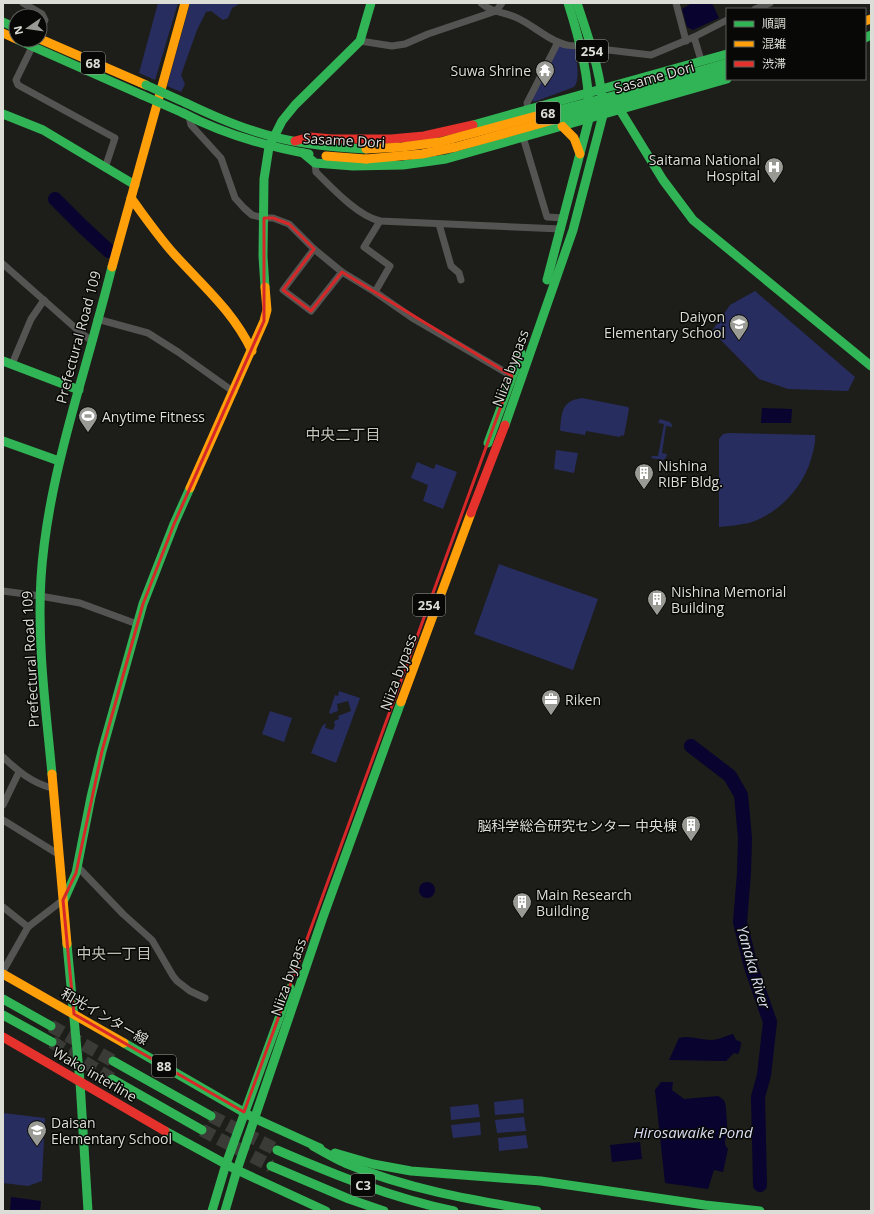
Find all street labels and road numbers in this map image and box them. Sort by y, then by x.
road number: 254 [576,40,608,62]
road number: 68 [81,52,105,74]
street label: Sasame Dori [612,57,696,97]
road number: 68 [536,102,560,124]
street label: Sasame Dori [302,128,386,152]
street label: Prefectural Road 109 [51,269,105,405]
street label: Niiza bypass [487,326,533,409]
street label: Prefectural Road 109 [17,590,43,728]
road number: 254 [413,594,445,616]
street label: Niiza bypass [375,630,421,713]
street label: Niiza bypass [266,935,310,1018]
street label: 和光インター線 [58,983,152,1049]
street label: Wako interline [49,1042,141,1106]
road number: 88 [152,1055,176,1077]
road number: C3 [351,1174,375,1196]

